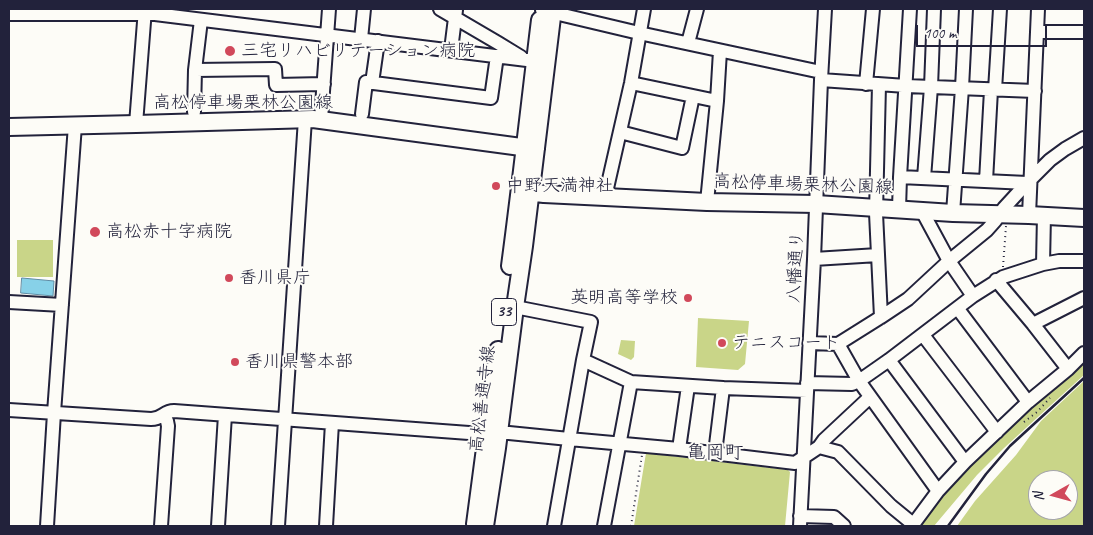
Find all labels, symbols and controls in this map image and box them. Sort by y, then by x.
scale bar [918,15,1049,47]
text: 100 m [924,24,956,43]
place label: 三宅リハビリテーション病院 [241,40,475,62]
marker: 三宅リハビリテーション病院 [223,44,237,58]
street label: 高松停車場栗林公園線 [153,92,333,114]
street label: 高松停車場栗林公園線 [713,171,893,199]
place label: 中野天満神社 [506,175,614,197]
marker: 中野天満神社 [490,180,502,192]
place label: 高松赤十字病院 [106,221,232,243]
marker: 高松赤十字病院 [88,225,102,239]
street label: 八幡通り [783,230,809,304]
place label: 香川県庁 [239,267,311,289]
marker: 香川県庁 [223,272,235,284]
place label: 英明高等学校 [570,287,678,309]
marker: 英明高等学校 [682,292,694,304]
road number: 33 [492,298,516,326]
place label: テニスコート [732,332,840,354]
marker: テニスコート [716,337,728,349]
street label: 高松善通寺線 [466,344,500,454]
place label: 香川県警本部 [245,351,353,373]
marker: 香川県警本部 [229,356,241,368]
district label: 亀岡町 [687,442,743,464]
north arrow [1028,470,1078,520]
text: N [1030,491,1048,502]

